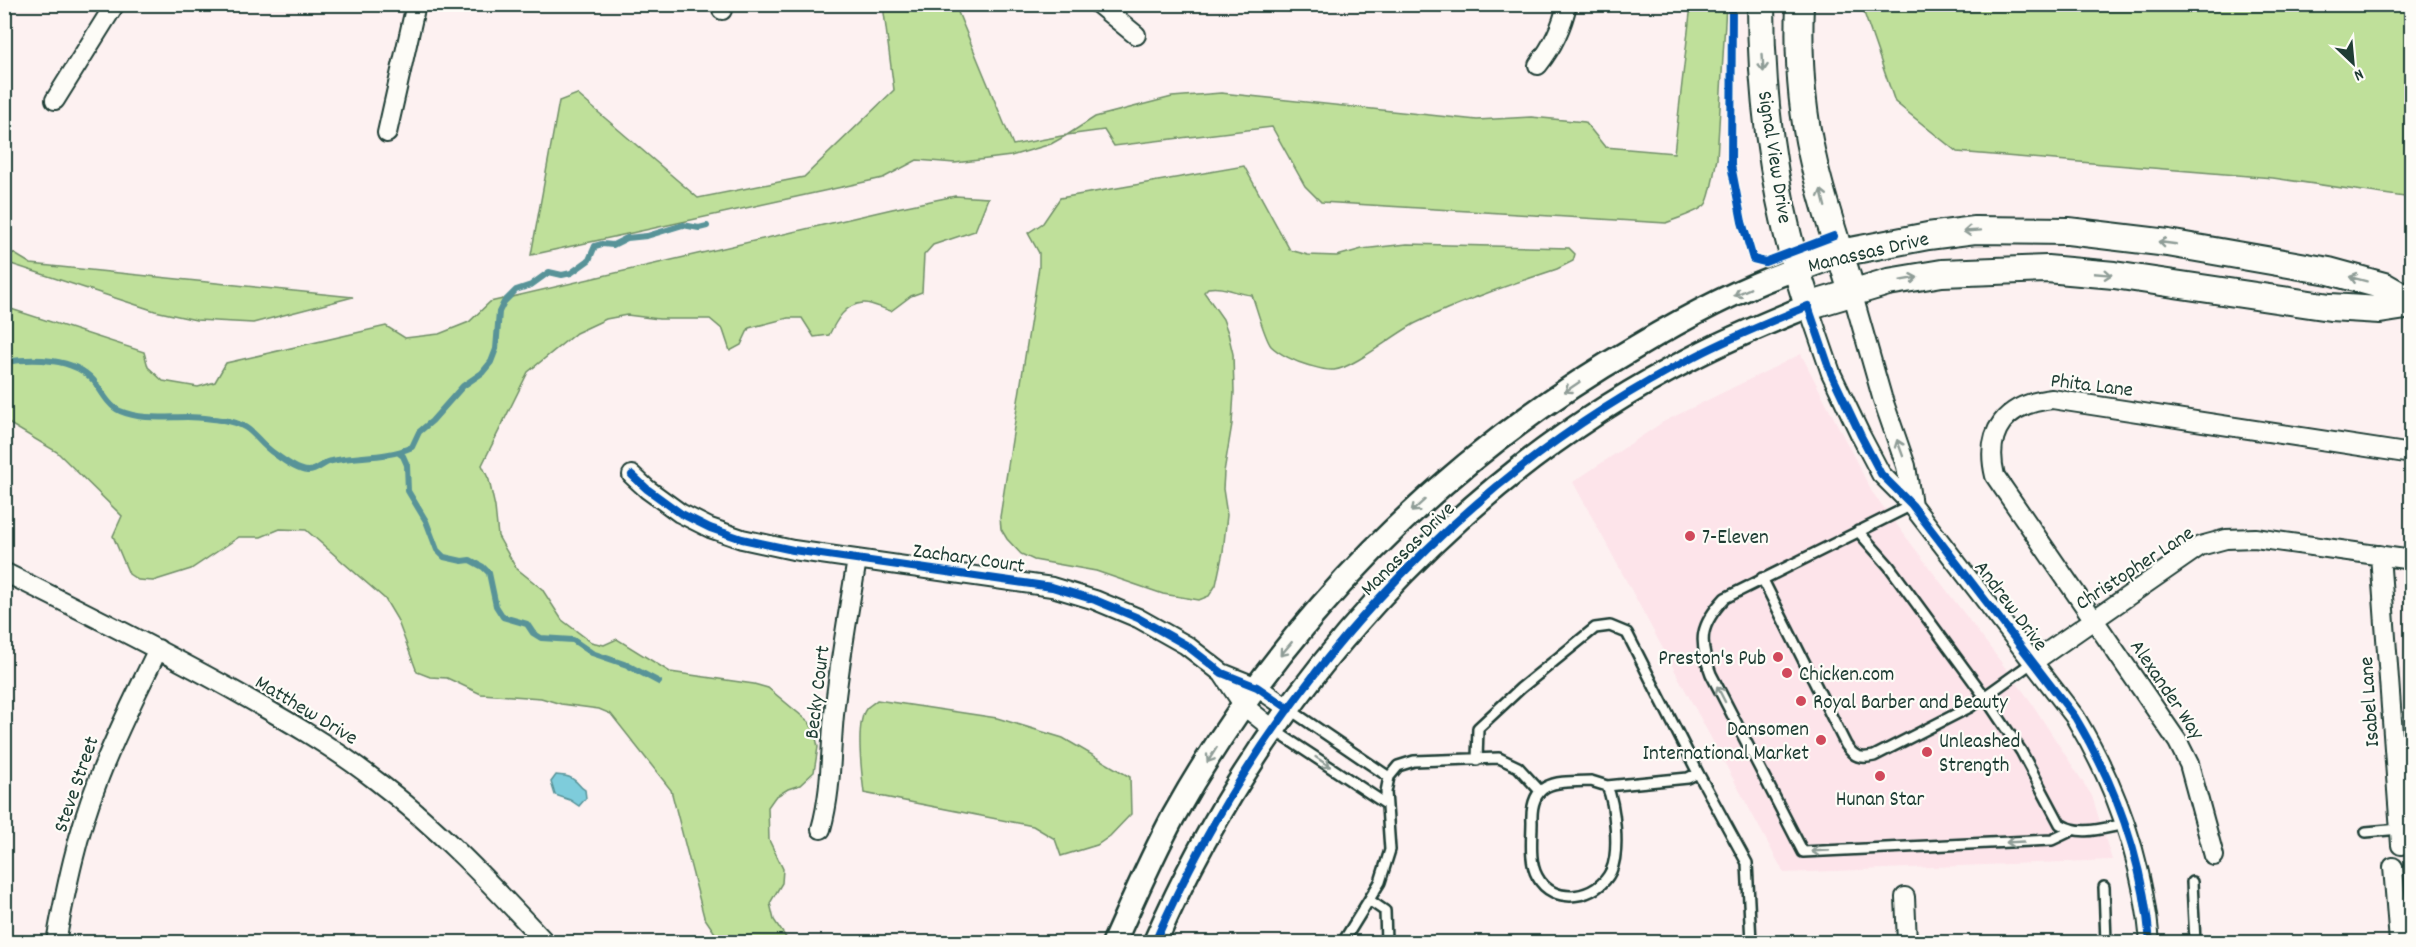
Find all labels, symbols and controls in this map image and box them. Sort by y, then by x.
north arrow [2323,33,2383,93]
one-way arrow [1757,52,1768,72]
text: N [2350,62,2367,86]
street label: Signal View Drive [1748,89,1798,226]
one-way arrow [1816,188,1828,207]
street label: Manassas Drive [1805,225,1932,282]
one-way arrow [1963,226,1983,237]
one-way arrow [2157,237,2177,248]
one-way arrow [2092,269,2112,280]
one-way arrow [1898,273,1918,284]
one-way arrow [2349,273,2368,284]
one-way arrow [1733,286,1751,298]
street label: Phita Lane [2049,367,2135,407]
one-way arrow [1564,381,1581,393]
one-way arrow [1893,439,1904,458]
street label: Manassas Drive [1355,496,1463,604]
one-way arrow [1411,499,1426,513]
street label: Christopher Lane [2070,520,2201,619]
place label: 7-Eleven [1702,524,1769,554]
marker: 7-Eleven [1683,529,1697,543]
street label: Zachary Court [911,537,1027,583]
street label: Andrew Drive [1965,555,2054,659]
street label: Alexander Way [2121,635,2210,747]
one-way arrow [1279,641,1293,656]
street label: Becky Court [798,644,840,741]
place label: Preston's Pub [1658,645,1766,675]
marker: Preston's Pub [1771,650,1785,664]
street label: Isabel Lane [2353,655,2389,748]
place label: Chicken.com [1799,661,1895,691]
marker: Chicken.com [1780,666,1794,680]
street label: Matthew Drive [248,669,363,754]
one-way arrow [1715,686,1727,703]
place label: Royal Barber and Beauty [1813,689,2008,719]
marker: Royal Barber and Beauty [1794,694,1808,708]
place label: Dansomen International Market [1643,716,1809,770]
place label: Unleashed Strength [1939,728,2020,782]
street label: Steve Street [47,733,108,837]
marker: Dansomen International Market [1814,733,1828,747]
marker: Unleashed Strength [1920,745,1934,759]
one-way arrow [1205,746,1217,763]
one-way arrow [1314,756,1331,768]
marker: Hunan Star [1873,769,1887,783]
place label: Hunan Star [1836,786,1924,816]
one-way arrow [2005,836,2025,847]
one-way arrow [1810,846,1830,857]

